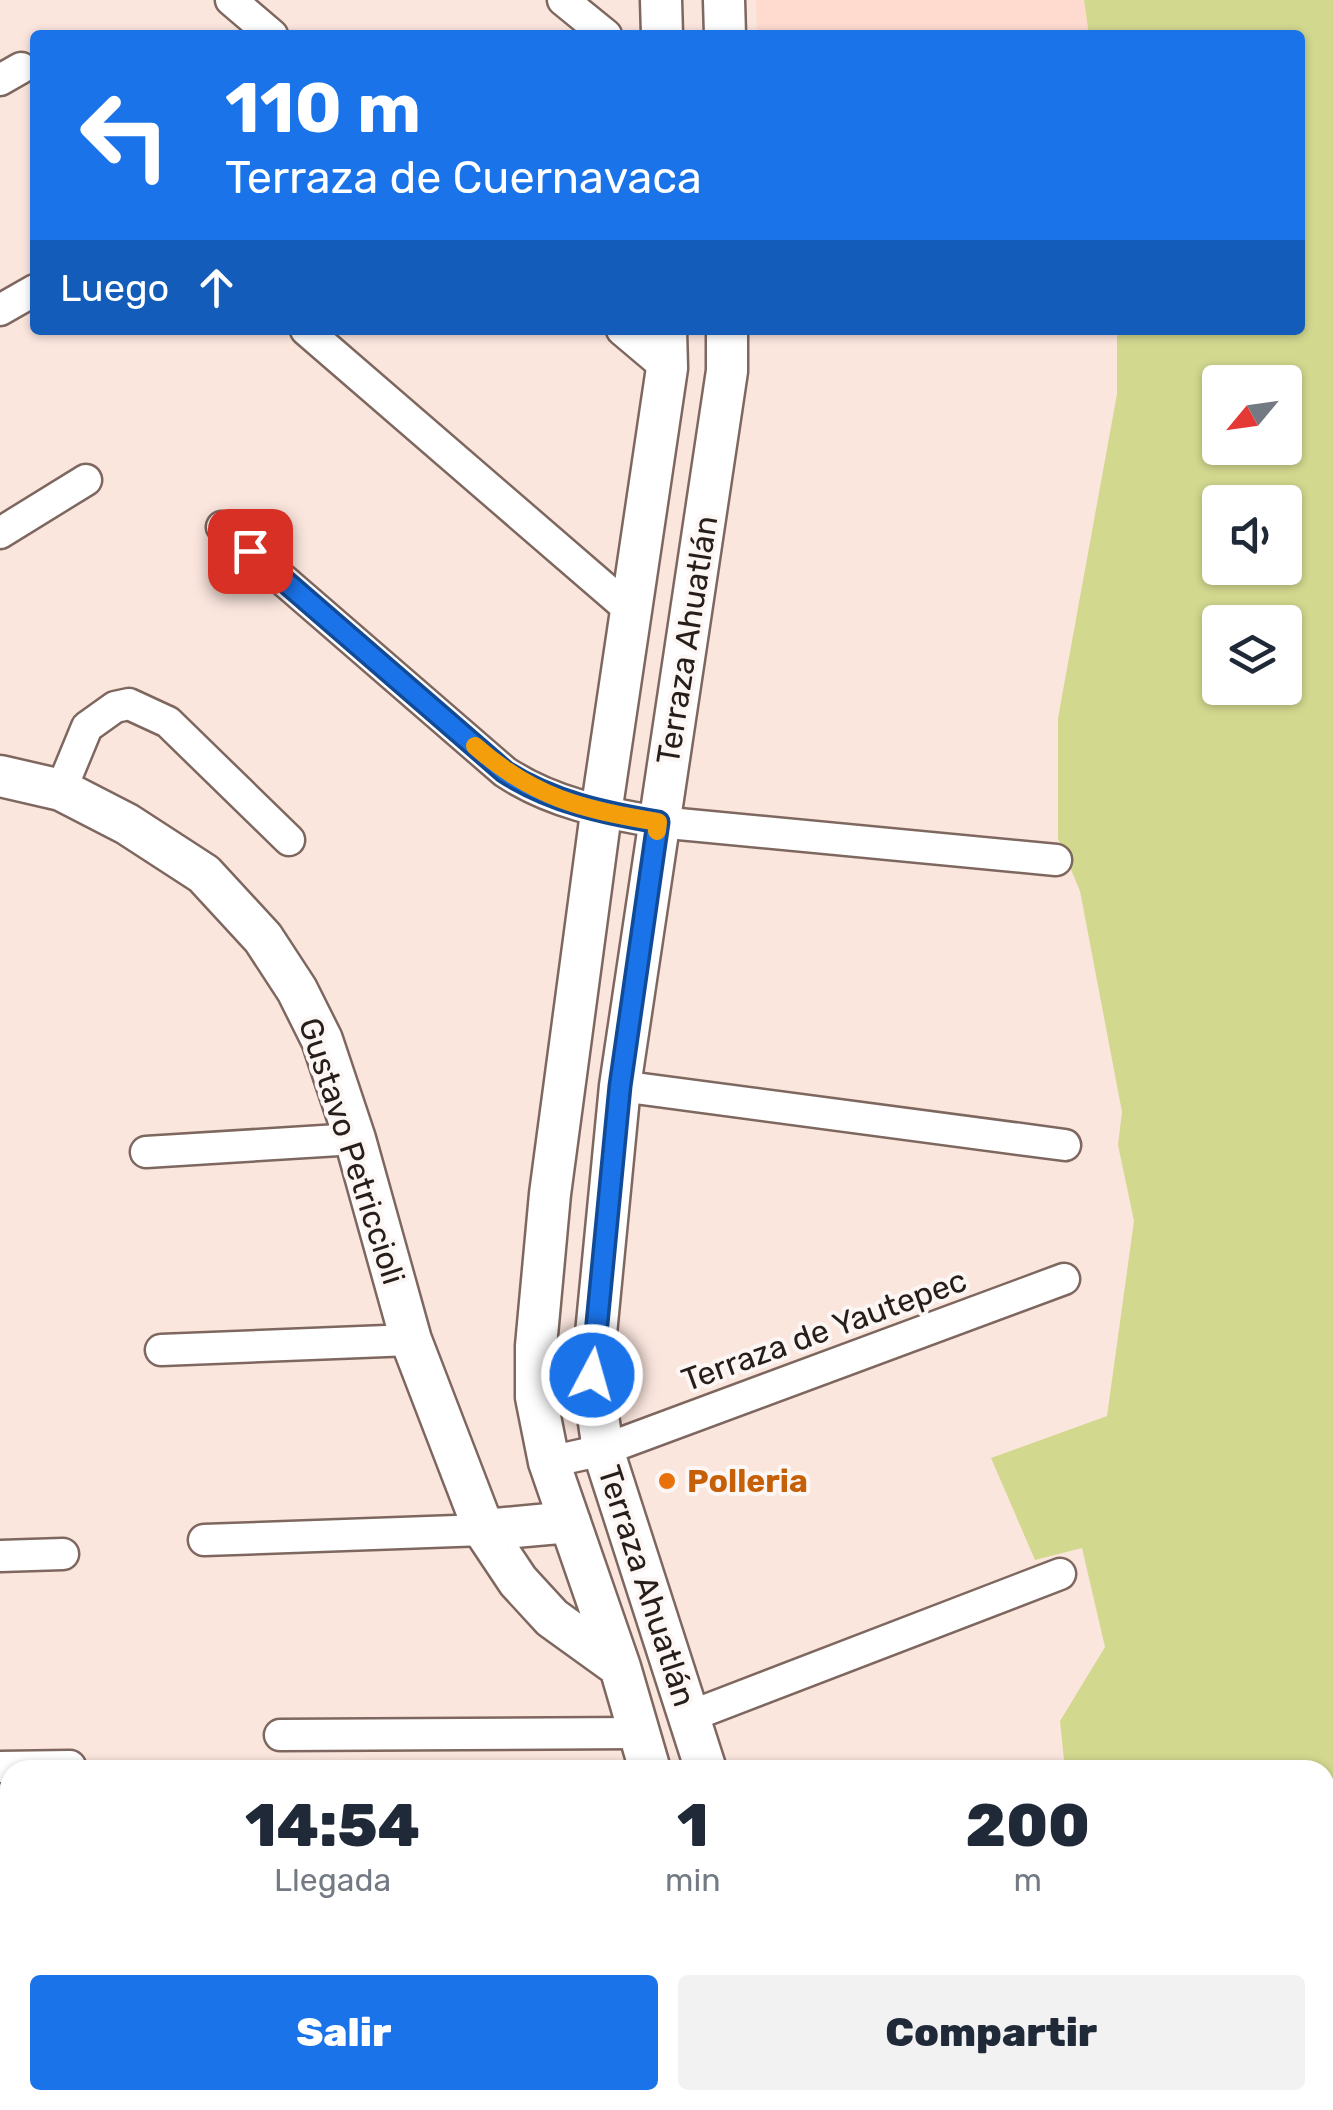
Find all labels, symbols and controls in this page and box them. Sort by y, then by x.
text: 110 m [225,67,421,150]
icon: left [60,70,190,200]
text: Terraza de Cuernavaca [225,151,702,204]
icon: ahead [189,260,244,315]
text: Luego [60,265,169,311]
north arrow [1202,365,1302,465]
map controls [1202,365,1302,705]
button: sound [1202,485,1302,585]
pin [208,509,293,594]
street label: Terraza Ahuatlán [649,513,725,767]
icon: arrive [223,524,278,579]
button: layers [1202,605,1302,705]
street label: Gustavo Petriccioli [291,1013,413,1289]
street label: Terraza de Yautepec [676,1261,972,1399]
position arrow [540,1323,644,1427]
street label: Terraza Ahuatlán [590,1461,704,1711]
place label: Polleria [687,1462,808,1500]
marker: Polleria [656,1470,678,1492]
text: 14:54 [245,1790,420,1861]
text: 1 [677,1790,709,1861]
text: 200 [966,1790,1090,1861]
text: Llegada [274,1861,391,1899]
text: min [665,1861,721,1899]
text: m [1014,1861,1042,1899]
button: Salir [30,1975,658,2090]
button: Compartir [678,1975,1305,2090]

